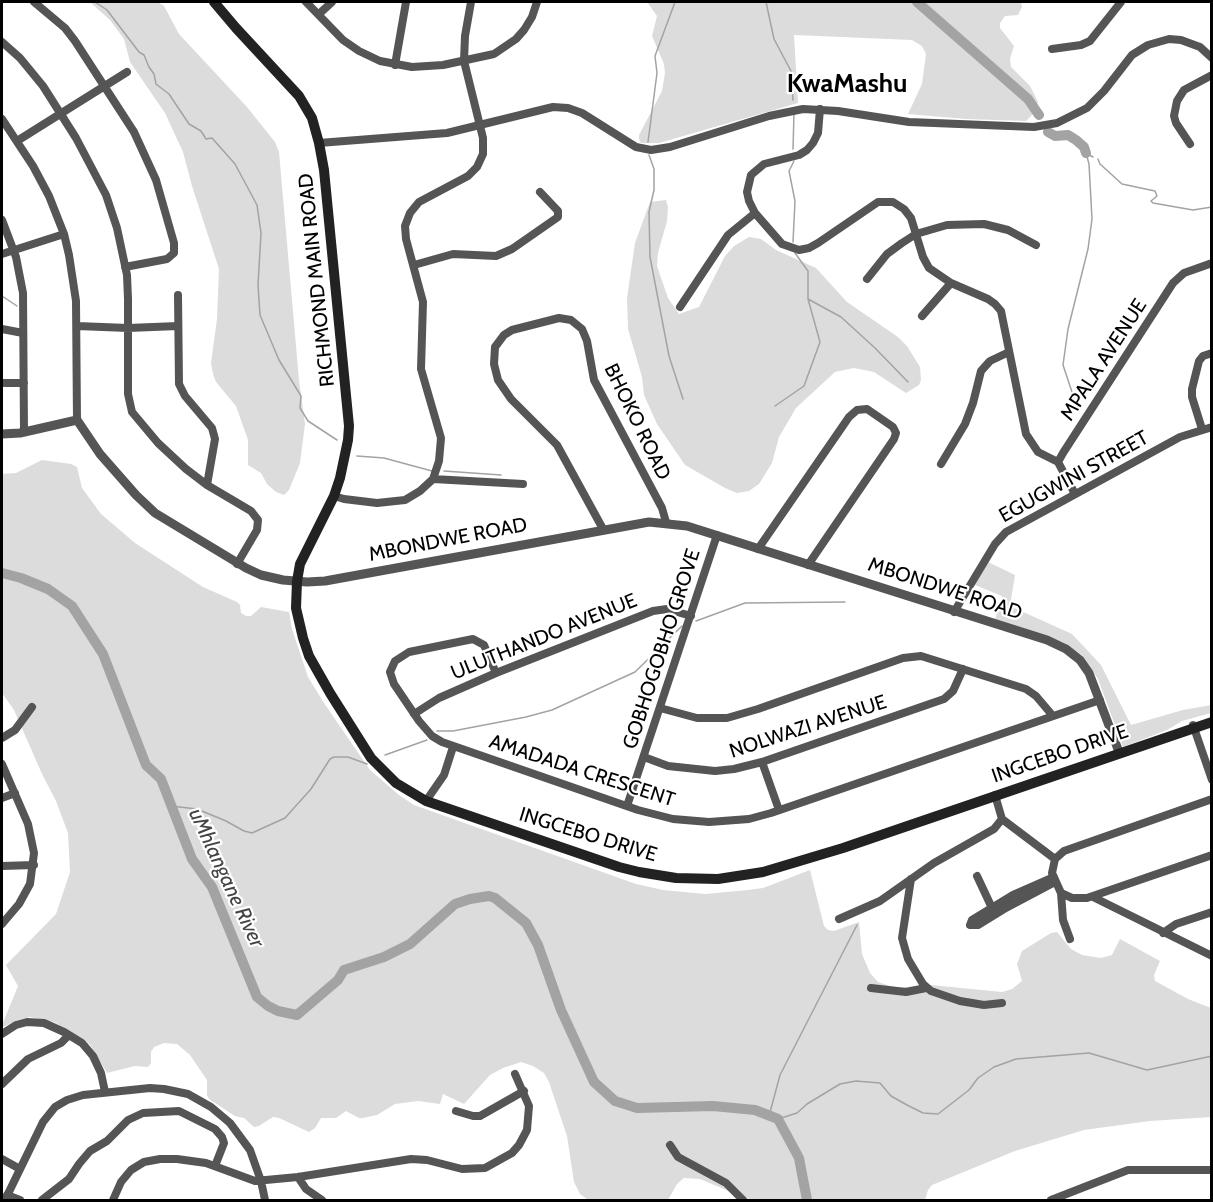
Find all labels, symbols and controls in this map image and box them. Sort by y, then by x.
district label: KwaMashu [787,68,907,100]
street label: RICHMOND MAIN ROAD [294,172,340,388]
street label: MPALA AVENUE [1056,295,1152,425]
street label: BHOKO ROAD [599,360,675,484]
street label: EGUGWINI STREET [995,426,1153,528]
street label: MBONDWE ROAD [367,513,529,567]
street label: GOBHOGOBHO GROVE [618,546,706,752]
street label: MBONDWE ROAD [865,553,1025,625]
street label: ULUTHANDO AVENUE [447,589,641,685]
street label: NOLWAZI AVENUE [726,690,890,764]
street label: INGCEBO DRIVE [989,719,1131,789]
street label: AMADADA CRESCENT [486,730,678,812]
street label: INGCEBO DRIVE [516,803,660,867]
water label: uMhlangane River [183,804,269,952]

